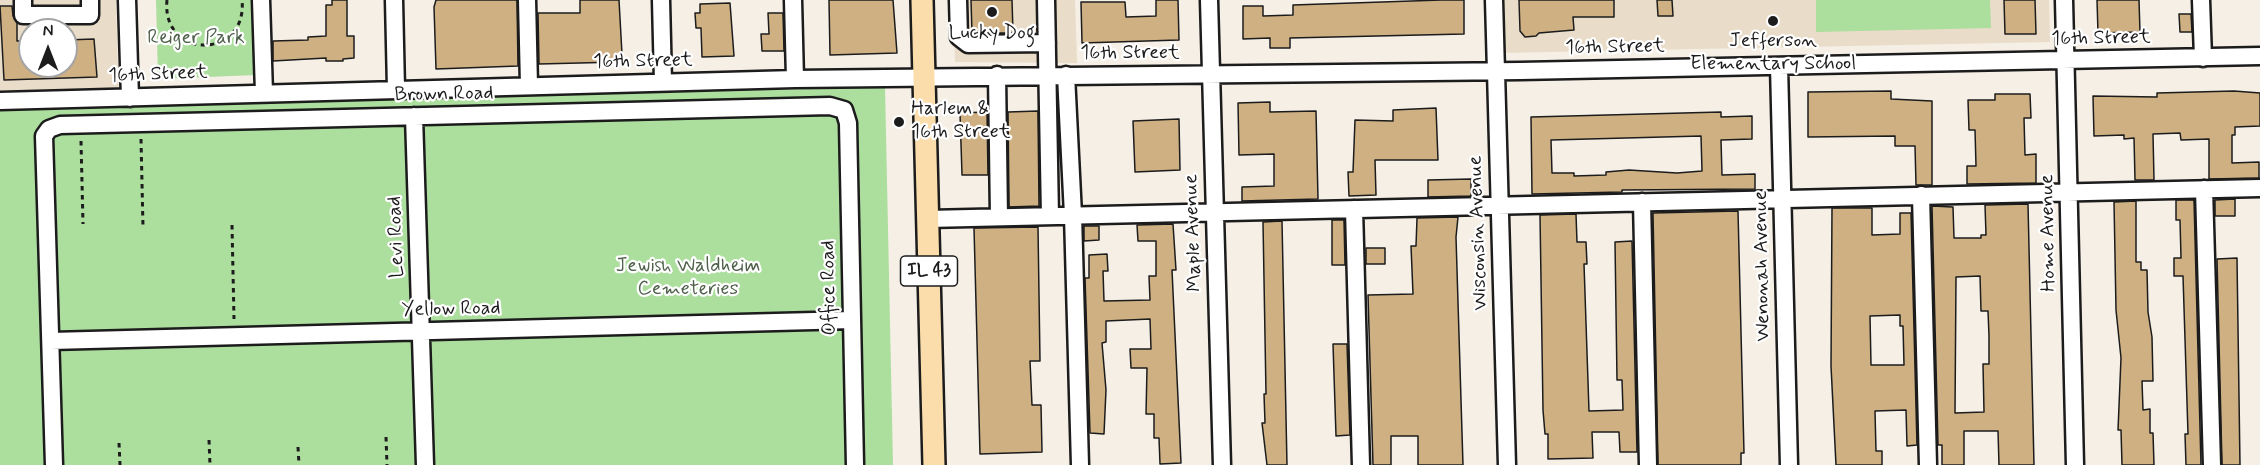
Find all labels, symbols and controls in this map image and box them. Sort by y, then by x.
marker: Lucky Dog [985,5,999,19]
marker: Jefferson Elementary School [1766,14,1780,28]
north arrow [18,18,78,78]
text: N [43,21,53,42]
place label: Lucky Dog [949,22,1035,46]
street label: 16th Street [2051,26,2151,52]
park label: Reiger Park [147,27,245,51]
place label: Jefferson Elementary School [1690,30,1856,77]
street label: 16th Street [1565,35,1665,61]
street label: 16th Street [1080,42,1180,66]
street label: 16th Street [593,49,693,75]
street label: 16th Street [108,61,208,89]
street label: Brown Road [394,82,494,108]
place label: Harlem & 16th Street [911,98,1011,145]
marker: Harlem & 16th Street [892,115,906,129]
street label: Wisconsin Avenue [1464,155,1494,311]
street label: Maple Avenue [1180,174,1208,292]
street label: Home Avenue [2036,174,2062,292]
street label: Wenonah Avenue [1750,190,1776,342]
street label: Levi Road [384,196,410,278]
street label: Office Road [817,240,843,336]
park label: Jewish Waldheim Cemeteries [616,255,760,302]
road number: IL 43 [900,256,958,286]
street label: Yellow Road [401,297,501,323]

